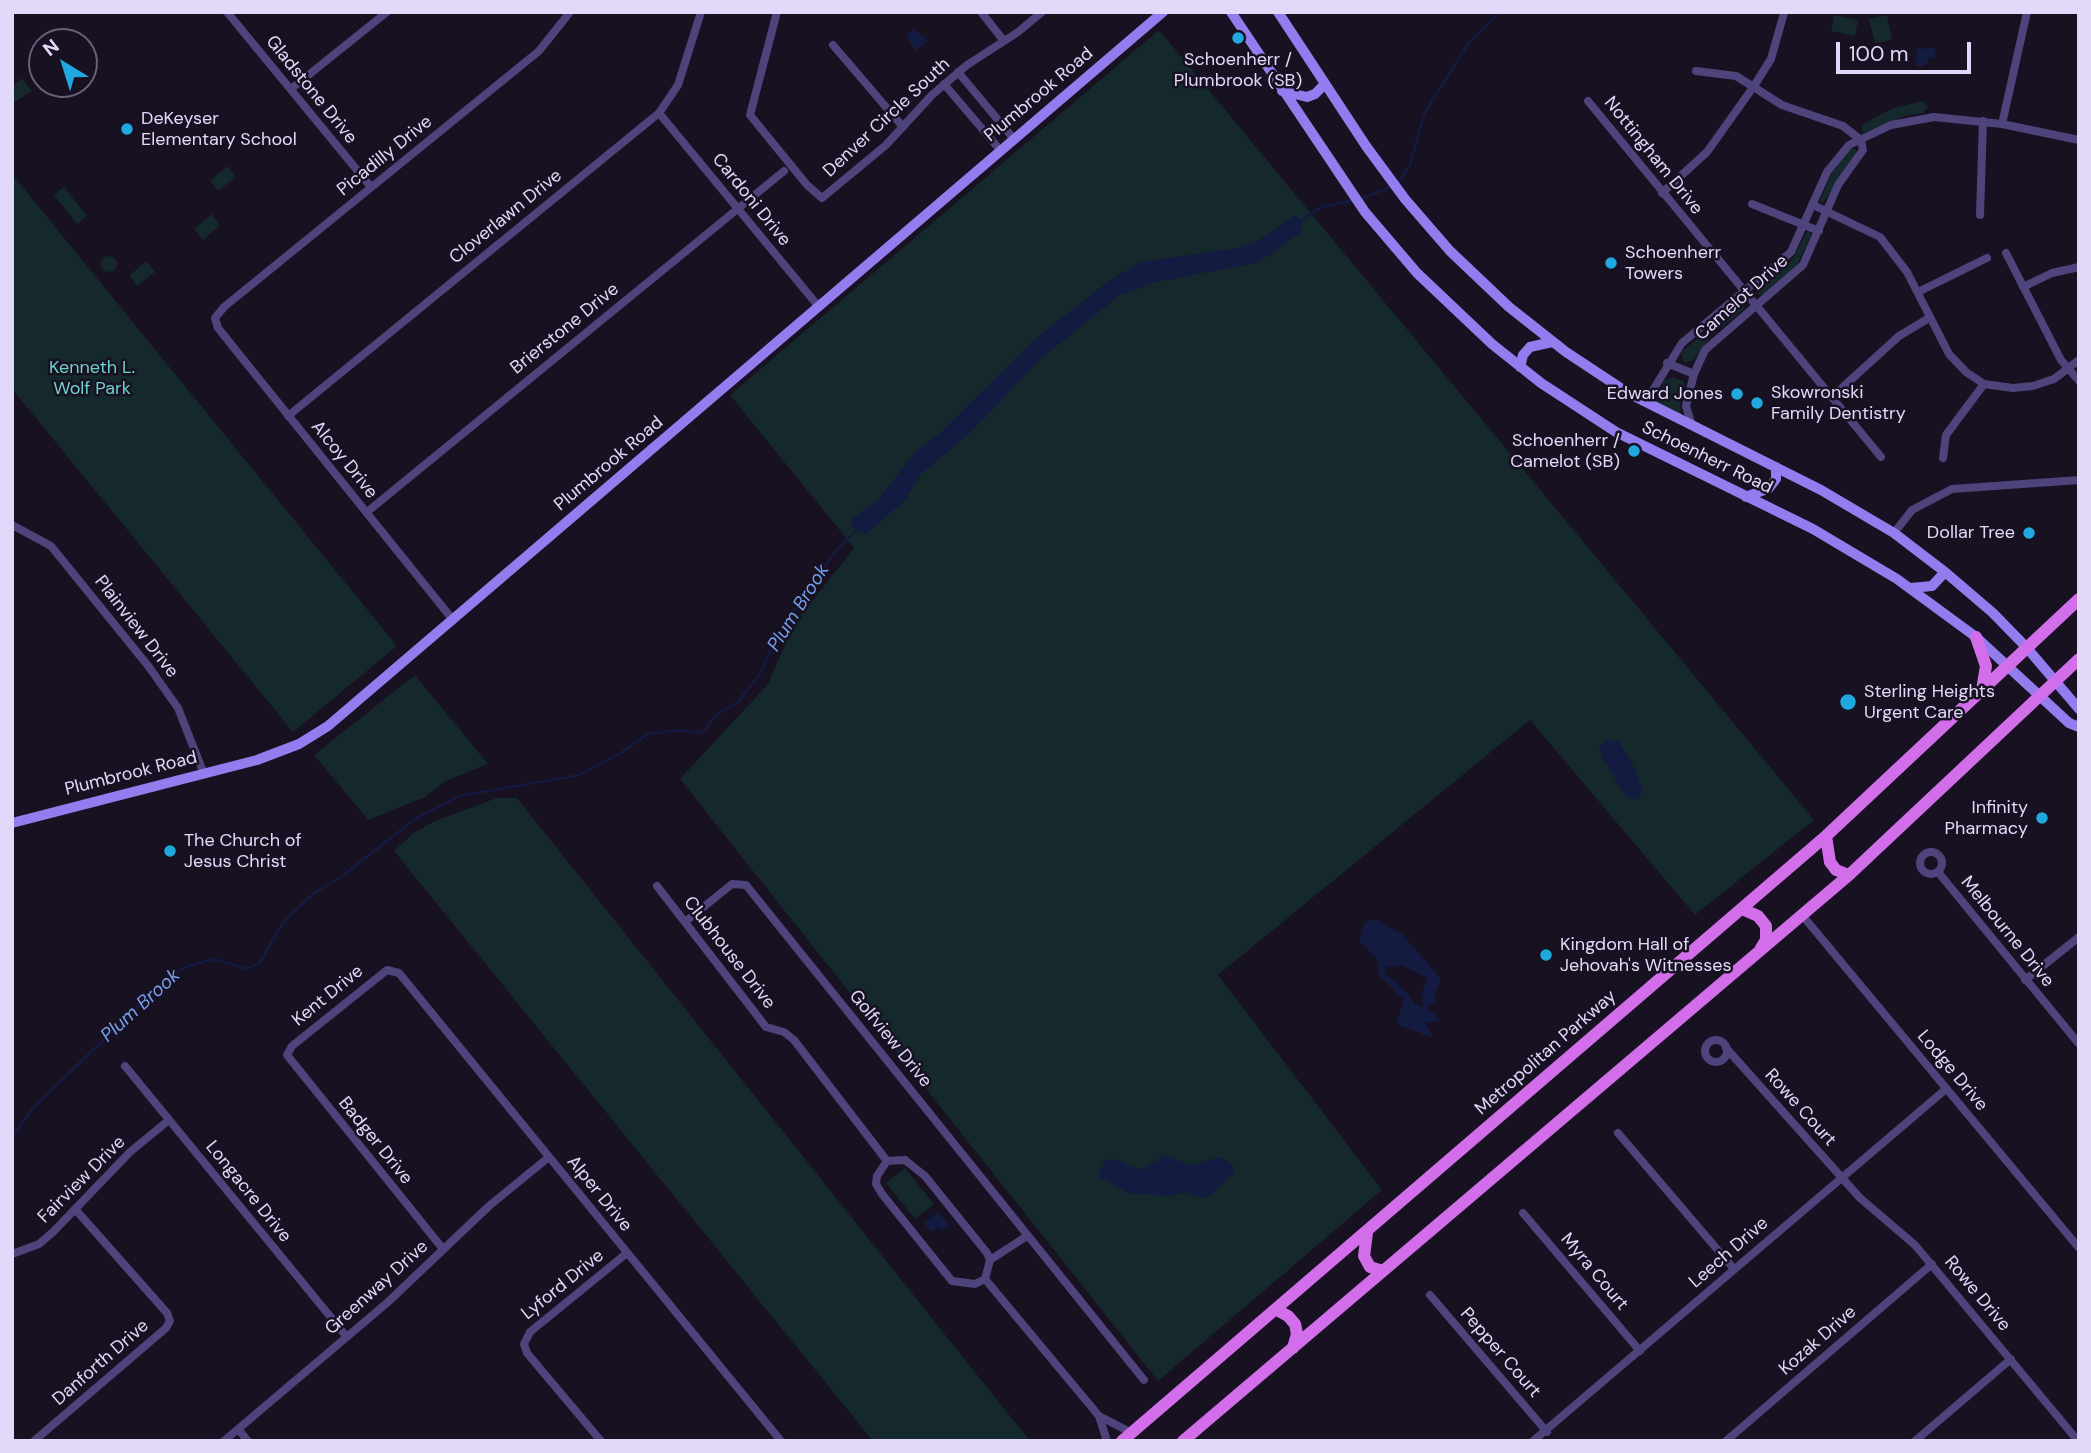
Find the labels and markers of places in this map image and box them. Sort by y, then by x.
marker: Schoenherr / Plumbrook (SB) [1230,30,1246,46]
place label: Schoenherr / Plumbrook (SB) [1174,49,1302,92]
place label: DeKeyser Elementary School [141,108,297,150]
marker: DeKeyser Elementary School [119,121,135,137]
place label: Schoenherr Towers [1625,242,1721,284]
marker: Schoenherr Towers [1603,255,1619,271]
place label: Skowronski Family Dentistry [1771,382,1906,424]
place label: Edward Jones [1607,383,1723,405]
marker: Edward Jones [1729,386,1745,402]
marker: Skowronski Family Dentistry [1749,395,1765,411]
place label: Schoenherr / Camelot (SB) [1510,430,1620,472]
marker: Schoenherr / Camelot (SB) [1626,443,1642,459]
place label: Dollar Tree [1927,522,2015,544]
marker: Dollar Tree [2021,525,2037,541]
place label: Sterling Heights Urgent Care [1864,681,1995,724]
marker: Sterling Heights Urgent Care [1838,692,1858,712]
place label: Infinity Pharmacy [1945,797,2028,840]
marker: Infinity Pharmacy [2034,810,2050,826]
place label: The Church of Jesus Christ [184,830,302,872]
marker: The Church of Jesus Christ [162,843,178,859]
place label: Kingdom Hall of Jehovah's Witnesses [1560,934,1731,976]
marker: Kingdom Hall of Jehovah's Witnesses [1538,947,1554,963]

